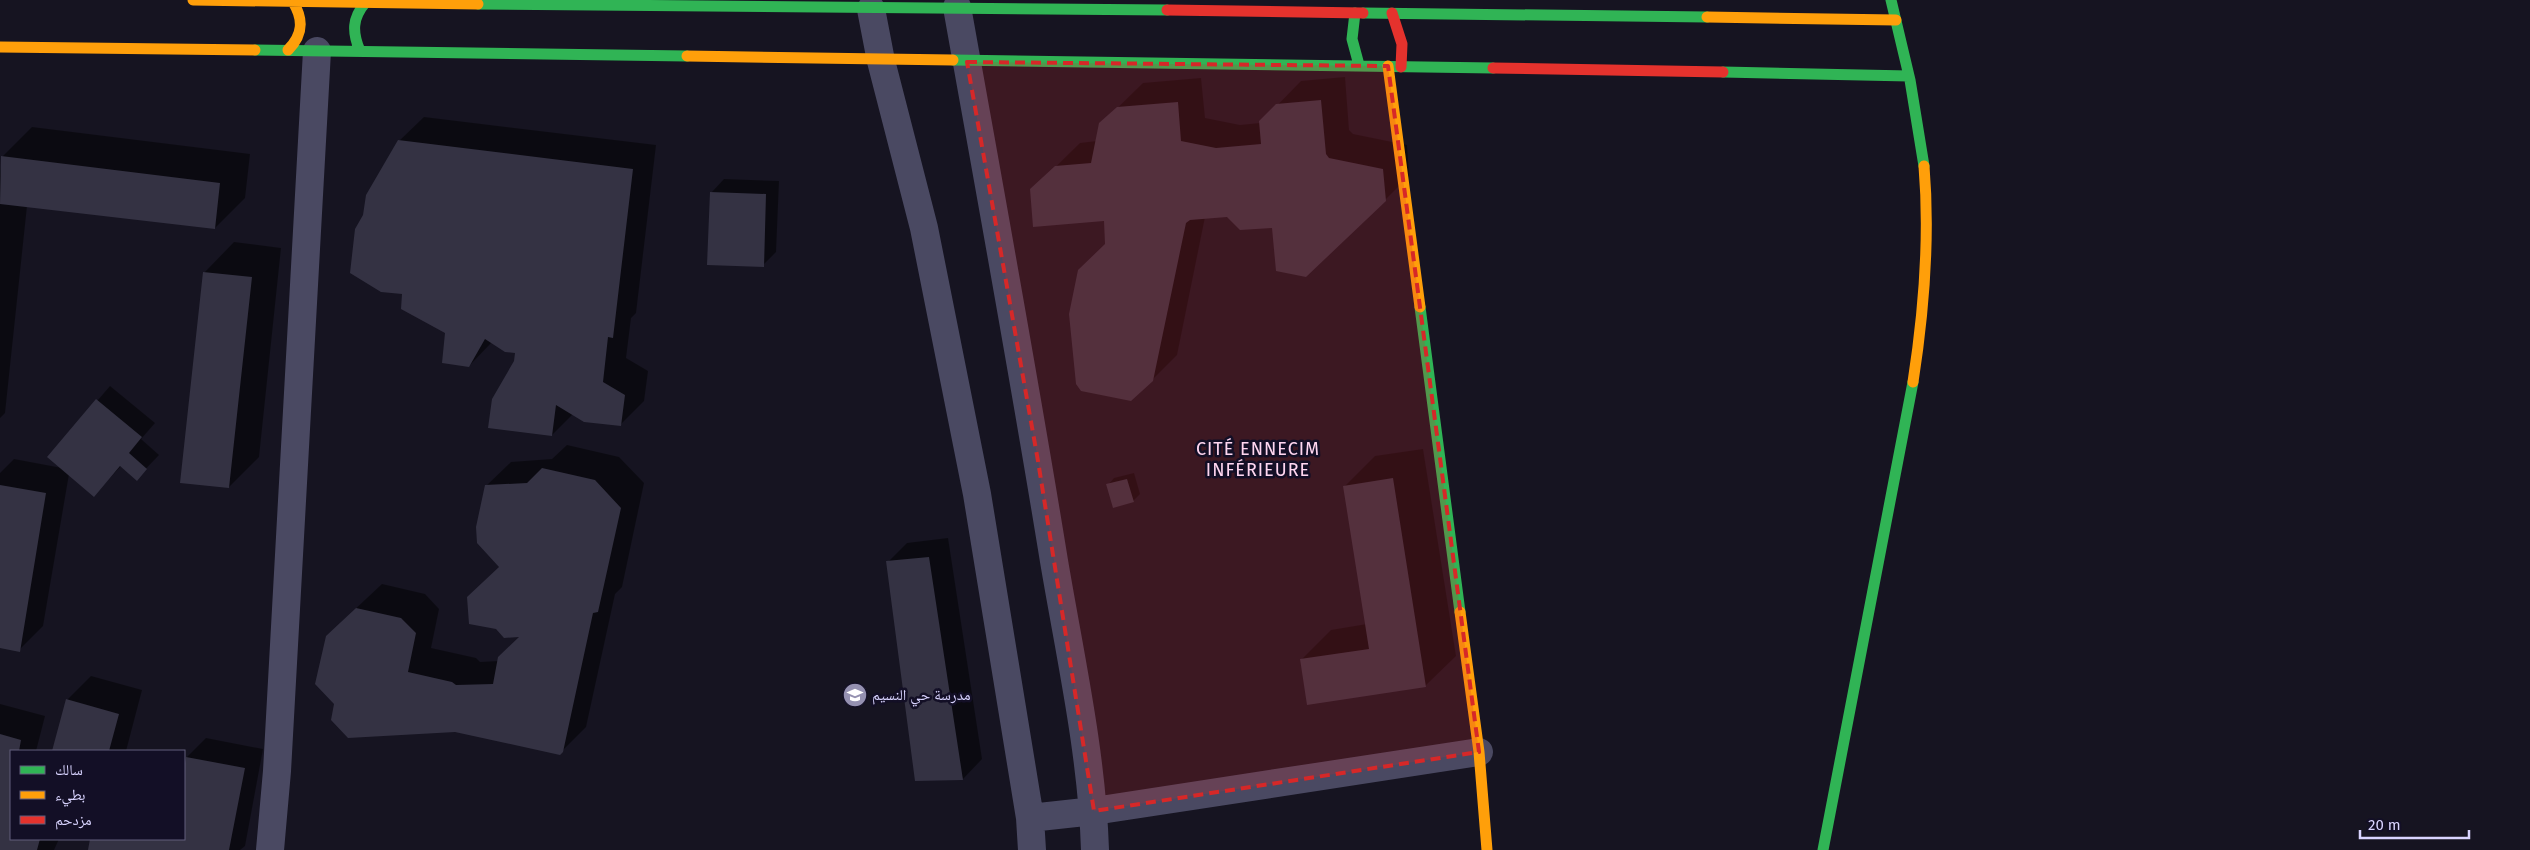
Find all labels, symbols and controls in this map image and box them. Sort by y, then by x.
district label: CITÉ ENNECIM INFÉRIEURE [1196,437,1320,481]
school or university icon: مدرسة حي النسيم [842,682,868,708]
place label: مدرسة حي النسيم [872,686,971,707]
legend [10,750,185,840]
text: سالك [55,761,83,779]
text: بطيء [55,786,85,807]
scale bar [2360,808,2469,840]
text: مزدحم [55,811,92,830]
text: 20 m [2368,816,2401,834]

